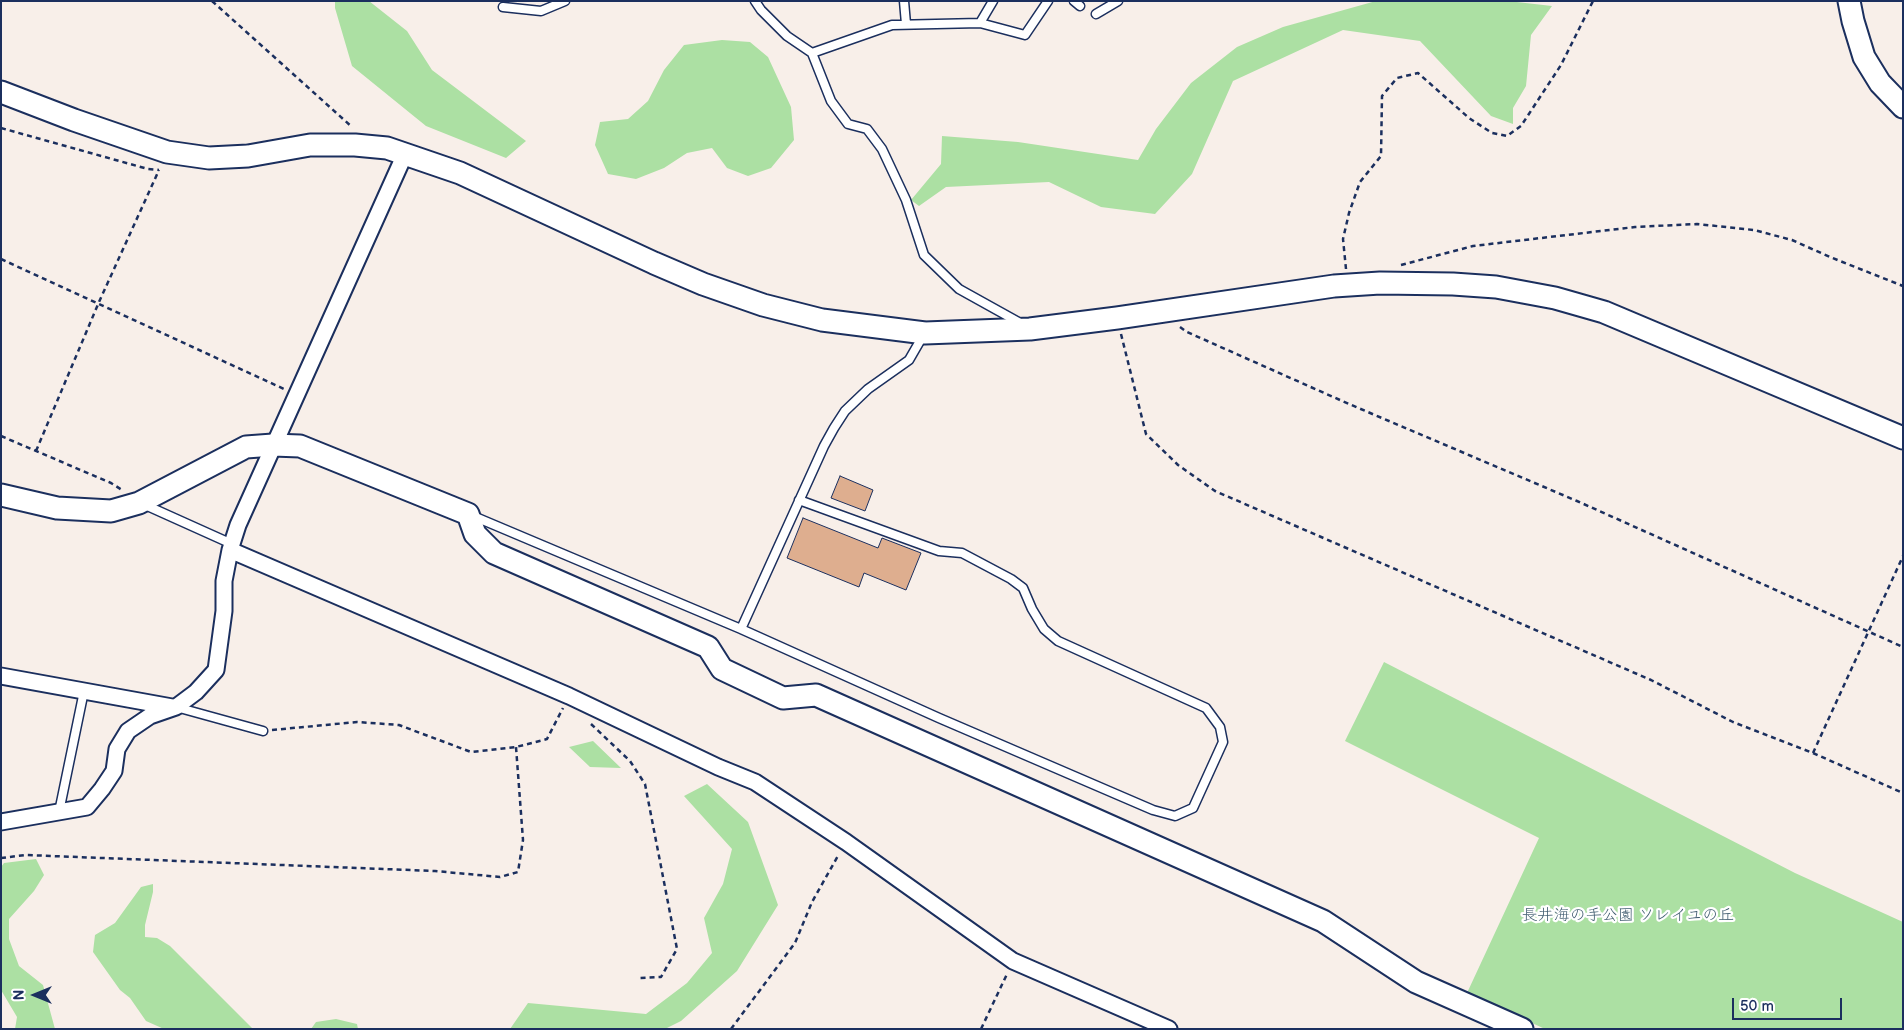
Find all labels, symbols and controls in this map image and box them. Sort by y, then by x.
park label: 長井海の手公園 ソレイユの丘 [1522,906,1734,926]
north arrow [10,970,60,1020]
scale bar [1734,988,1844,1020]
text: N [11,990,28,1000]
text: 50 m [1740,997,1774,1016]

